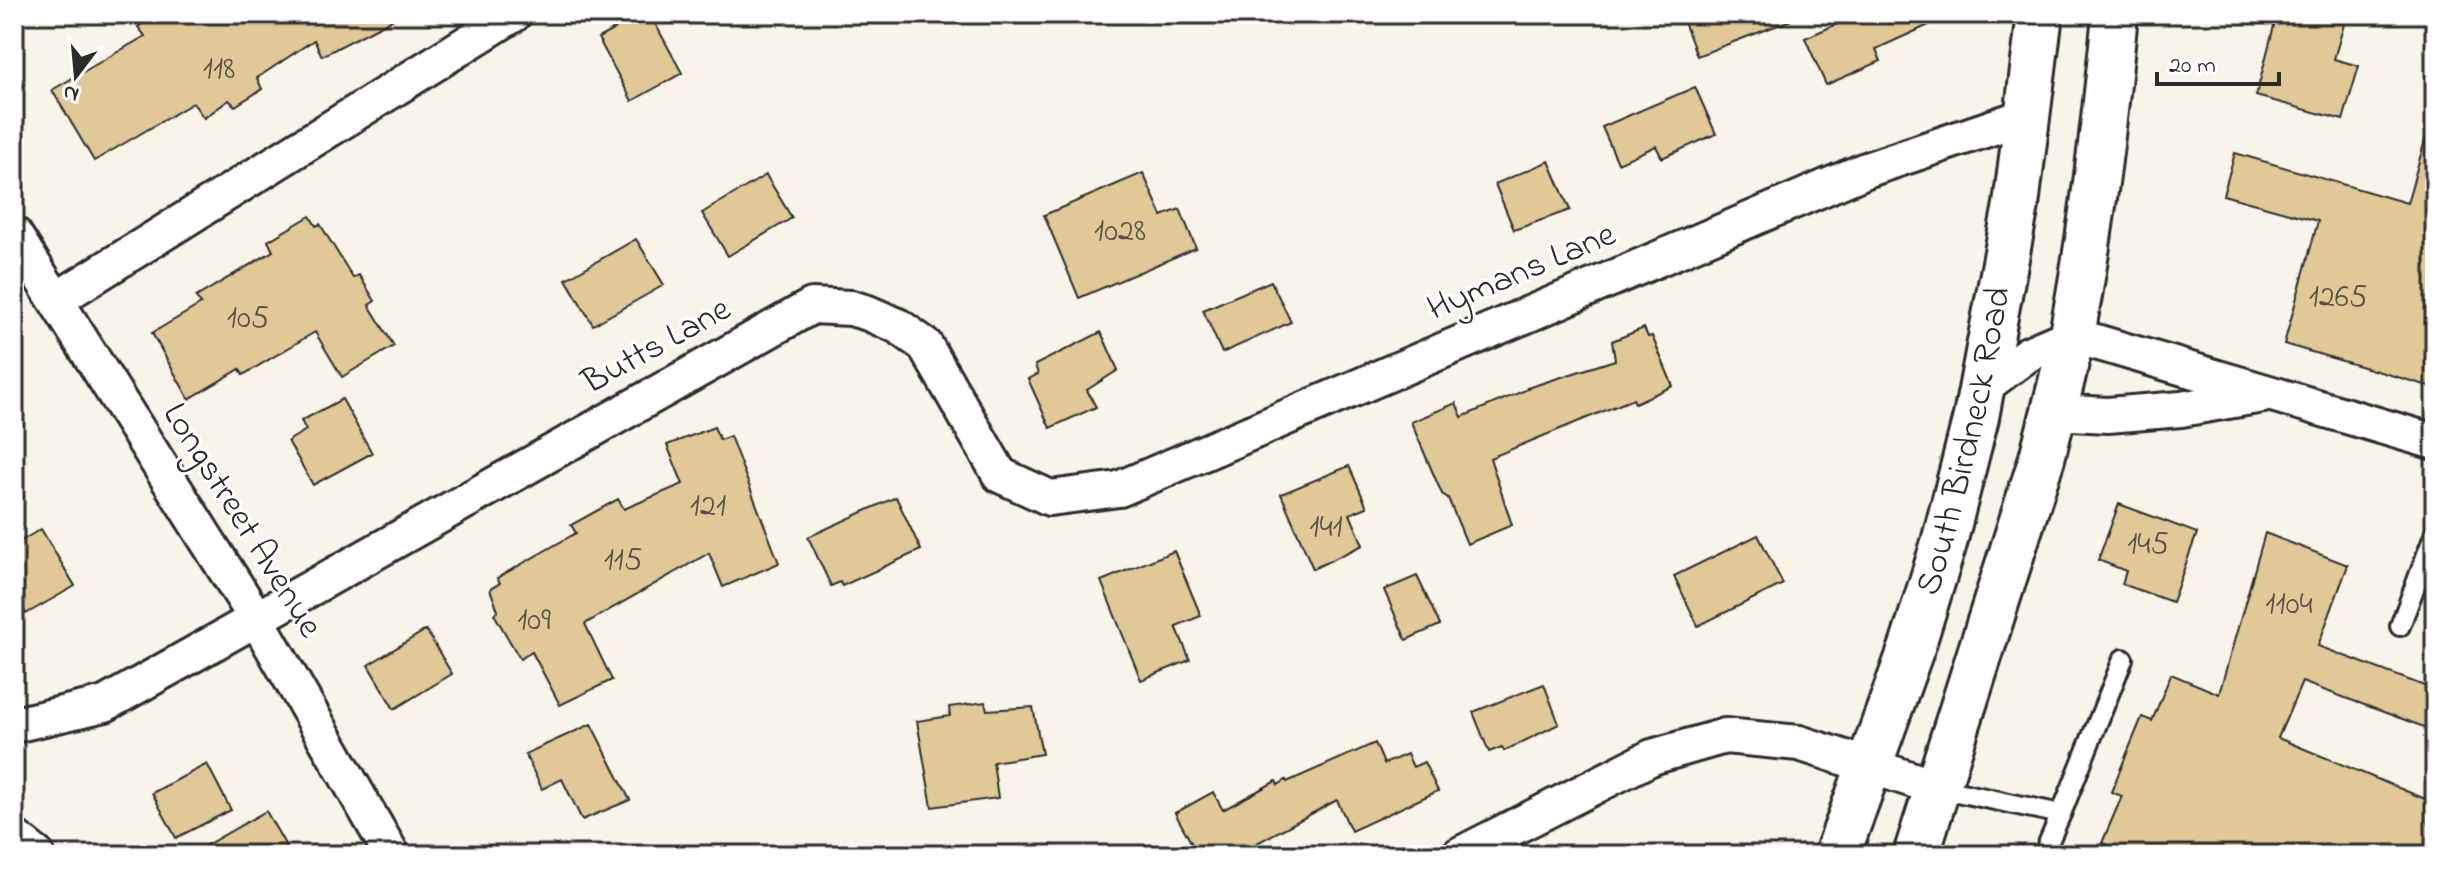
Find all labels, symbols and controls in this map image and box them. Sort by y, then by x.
north arrow [36,36,116,116]
scale bar [2157,36,2279,86]
house number: 118 [203,47,235,94]
text: 20 m [2169,49,2216,84]
text: N [60,75,83,110]
house number: 1028 [1094,209,1146,256]
street label: Hymans Lane [1420,209,1625,336]
house number: 1265 [2309,275,2367,322]
street label: South Birdneck Road [1903,282,2027,602]
street label: Butts Lane [572,284,742,410]
house number: 105 [227,296,269,343]
street label: Longstreet Avenue [147,393,335,650]
house number: 121 [690,484,726,531]
house number: 141 [1309,505,1343,552]
house number: 145 [2127,522,2169,569]
house number: 115 [604,538,642,585]
house number: 1104 [2265,582,2313,629]
house number: 109 [517,598,551,645]

